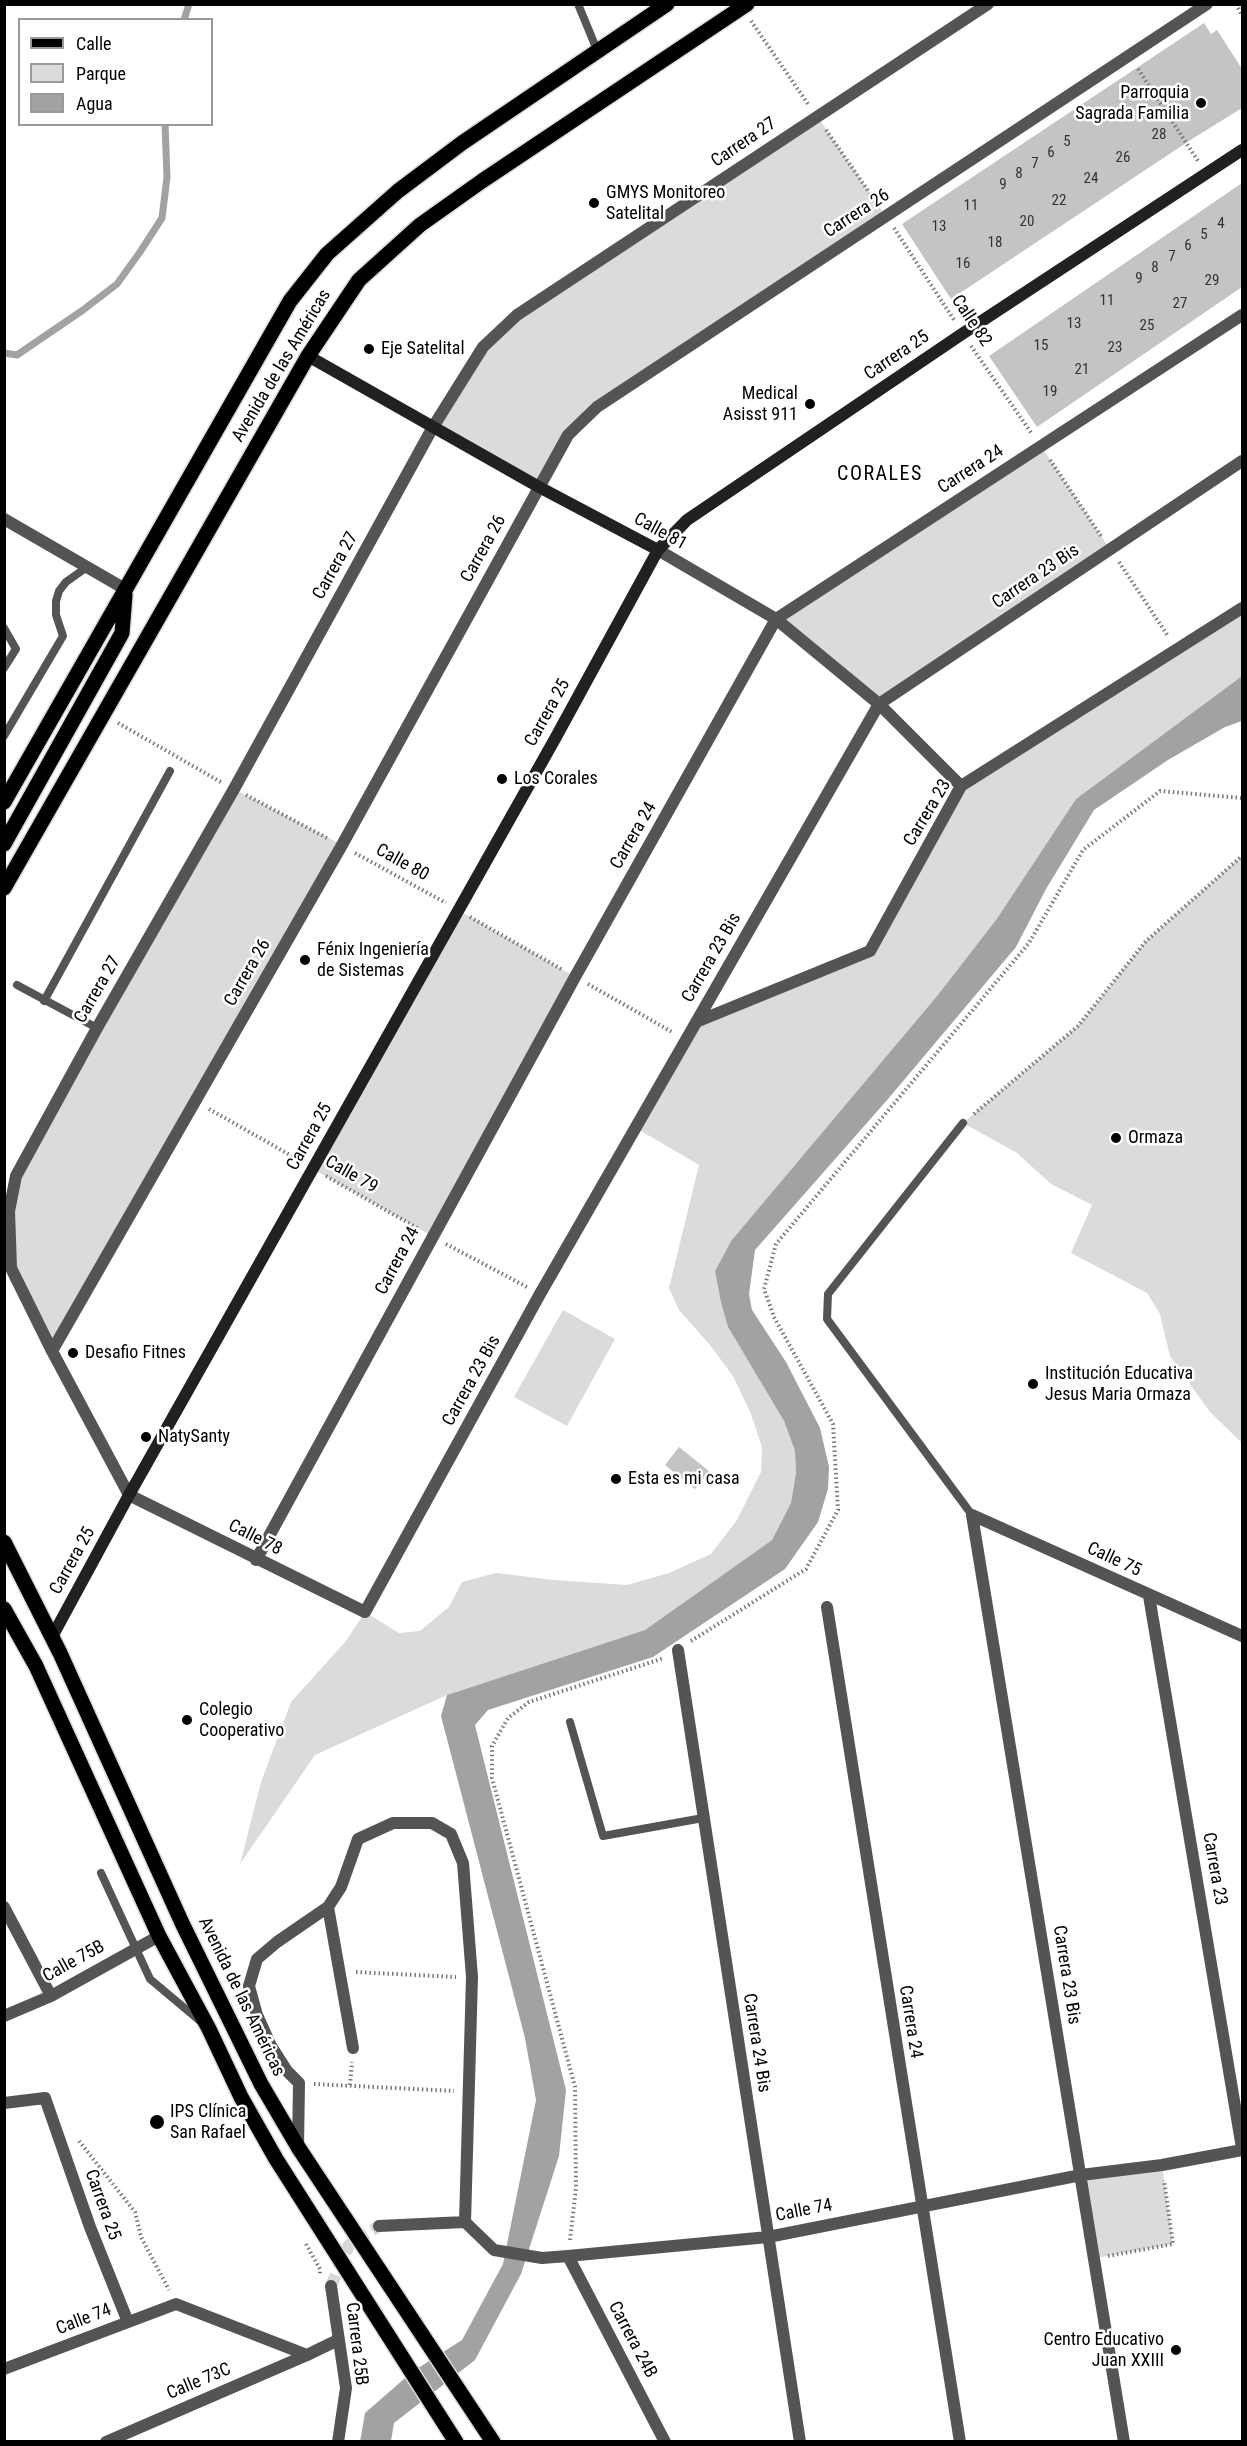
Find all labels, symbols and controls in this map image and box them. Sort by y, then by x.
legend [18,18,213,126]
text: Calle [76,33,112,54]
text: Parque [76,63,126,84]
place label: Parroquia Sagrada Familia [1075,82,1189,124]
text: Agua [76,93,113,114]
marker: Parroquia Sagrada Familia [1194,96,1208,110]
street label: Carrera 27 [707,113,781,173]
house number: 28 [1152,126,1166,144]
house number: 5 [1063,133,1071,151]
house number: 6 [1047,144,1055,162]
house number: 26 [1116,149,1130,167]
house number: 7 [1031,155,1039,173]
house number: 8 [1015,165,1023,183]
house number: 24 [1084,170,1098,188]
house number: 9 [999,176,1007,194]
place label: GMYS Monitoreo Satelital [606,182,725,224]
street label: Carrera 26 [820,185,894,243]
house number: 22 [1052,192,1066,210]
marker: GMYS Monitoreo Satelital [587,196,601,210]
house number: 11 [964,197,978,215]
house number: 20 [1020,213,1034,231]
house number: 4 [1217,215,1225,233]
house number: 13 [932,218,946,236]
house number: 5 [1200,226,1208,244]
house number: 18 [988,234,1002,252]
house number: 6 [1184,237,1192,255]
house number: 7 [1168,248,1176,266]
house number: 16 [956,255,970,273]
house number: 8 [1151,259,1159,277]
house number: 9 [1135,270,1143,288]
house number: 29 [1205,272,1219,290]
street label: Avenida de las Américas [228,286,336,446]
street label: Calle 82 [946,291,996,351]
house number: 11 [1100,292,1114,310]
house number: 27 [1173,295,1187,313]
house number: 13 [1067,315,1081,333]
house number: 25 [1140,317,1154,335]
street label: Carrera 25 [860,326,934,386]
house number: 15 [1034,337,1048,355]
place label: Eje Satelital [381,338,465,360]
house number: 23 [1108,339,1122,357]
marker: Eje Satelital [362,342,376,356]
house number: 21 [1075,361,1089,379]
place label: Medical Asisst 911 [723,383,798,426]
house number: 19 [1043,383,1057,401]
marker: Medical Asisst 911 [803,397,817,411]
street label: Carrera 24 [934,441,1008,499]
district label: CORALES [837,463,923,487]
street label: Calle 81 [630,509,690,555]
street label: Carrera 26 [457,512,511,586]
street label: Carrera 27 [309,529,363,603]
street label: Carrera 23 Bis [989,540,1083,614]
street label: Carrera 25 [521,676,575,750]
place label: Los Corales [514,768,598,790]
marker: Los Corales [495,772,509,786]
street label: Carrera 23 [900,776,956,850]
street label: Carrera 24 [606,799,662,873]
street label: Calle 80 [372,840,432,886]
street label: Carrera 23 Bis [678,909,746,1007]
street label: Carrera 26 [220,936,276,1010]
place label: Fénix Ingeniería de Sistemas [317,939,429,982]
street label: Carrera 27 [70,953,126,1027]
marker: Fénix Ingeniería de Sistemas [298,953,312,967]
street label: Carrera 25 [283,1100,337,1174]
place label: Ormaza [1128,1127,1183,1149]
marker: Ormaza [1109,1131,1123,1145]
street label: Calle 79 [321,1151,381,1199]
street label: Carrera 24 [371,1223,425,1299]
street label: Carrera 23 Bis [438,1332,506,1430]
place label: Desafio Fitnes [85,1342,186,1364]
marker: Desafio Fitnes [66,1346,80,1360]
place label: Institución Educativa Jesus Maria Ormaza [1045,1363,1193,1406]
marker: Institución Educativa Jesus Maria Ormaza [1026,1377,1040,1391]
place label: NatySanty [158,1426,230,1448]
marker: NatySanty [139,1430,153,1444]
place label: Esta es mi casa [628,1468,740,1490]
marker: Esta es mi casa [609,1472,623,1486]
street label: Calle 78 [225,1515,285,1561]
street label: Carrera 25 [46,1524,100,1598]
street label: Calle 75 [1083,1538,1145,1582]
place label: Colegio Cooperativo [199,1699,284,1742]
marker: Colegio Cooperativo [180,1713,194,1727]
street label: Carrera 23 [1197,1831,1231,1907]
street label: Avenida de las Américas [193,1914,289,2080]
street label: Carrera 23 Bis [1048,1924,1084,2026]
street label: Calle 75B [39,1936,109,1988]
street label: Carrera 24 [894,1984,926,2060]
street label: Carrera 24 Bis [738,1992,774,2094]
place label: IPS Clínica San Rafael [170,2101,246,2144]
marker: IPS Clínica San Rafael [148,2113,166,2131]
street label: Carrera 25 [79,2167,125,2243]
street label: Calle 74 [774,2195,834,2227]
street label: Carrera 24B [603,2298,661,2382]
street label: Calle 74 [53,2300,115,2340]
street label: Carrera 25B [340,2301,372,2387]
place label: Centro Educativo Juan XXIII [1043,2329,1164,2372]
marker: Centro Educativo Juan XXIII [1169,2343,1183,2357]
street label: Calle 73C [164,2359,234,2405]

